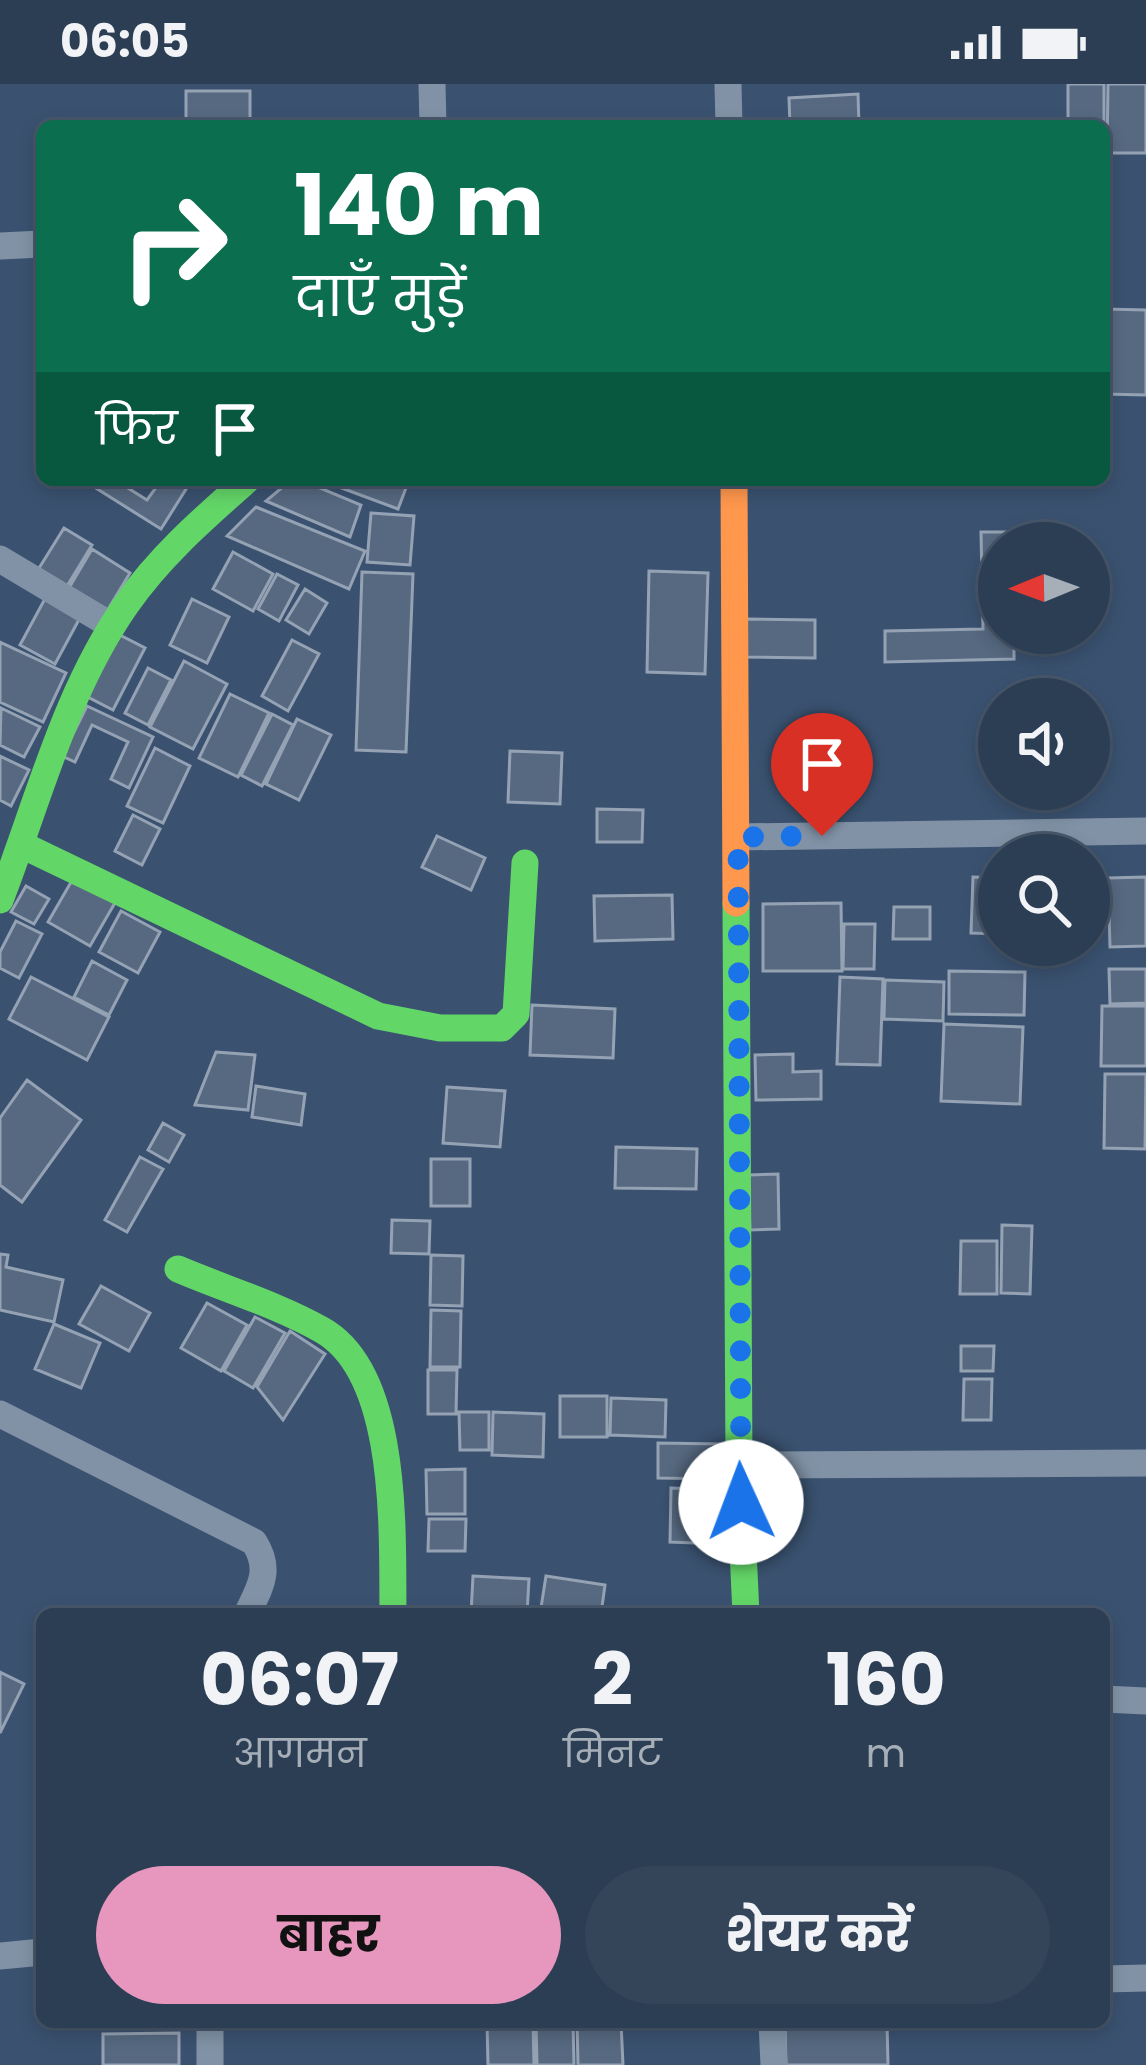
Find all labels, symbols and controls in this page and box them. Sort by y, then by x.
text: 06:05 [60,10,189,73]
text: 140 m [294,147,544,264]
icon: right [96,168,252,324]
text: दाएँ मुड़ें [294,259,466,335]
icon: arrive [202,396,268,462]
text: फिर [96,397,178,460]
north arrow [978,522,1110,654]
map controls [978,522,1110,966]
button: sound [978,678,1110,810]
pin [771,713,873,836]
icon: arrive [789,731,855,797]
button: search [978,834,1110,966]
position arrow [678,1439,804,1565]
text: 06:07 [200,1629,399,1730]
text: 2 [592,1629,633,1730]
text: 160 [826,1629,946,1730]
text: आगमन [233,1726,367,1781]
text: मिनट [563,1726,662,1781]
text: m [866,1726,906,1781]
button: बाहर [96,1866,561,2004]
button: शेयर करें [585,1866,1050,2004]

